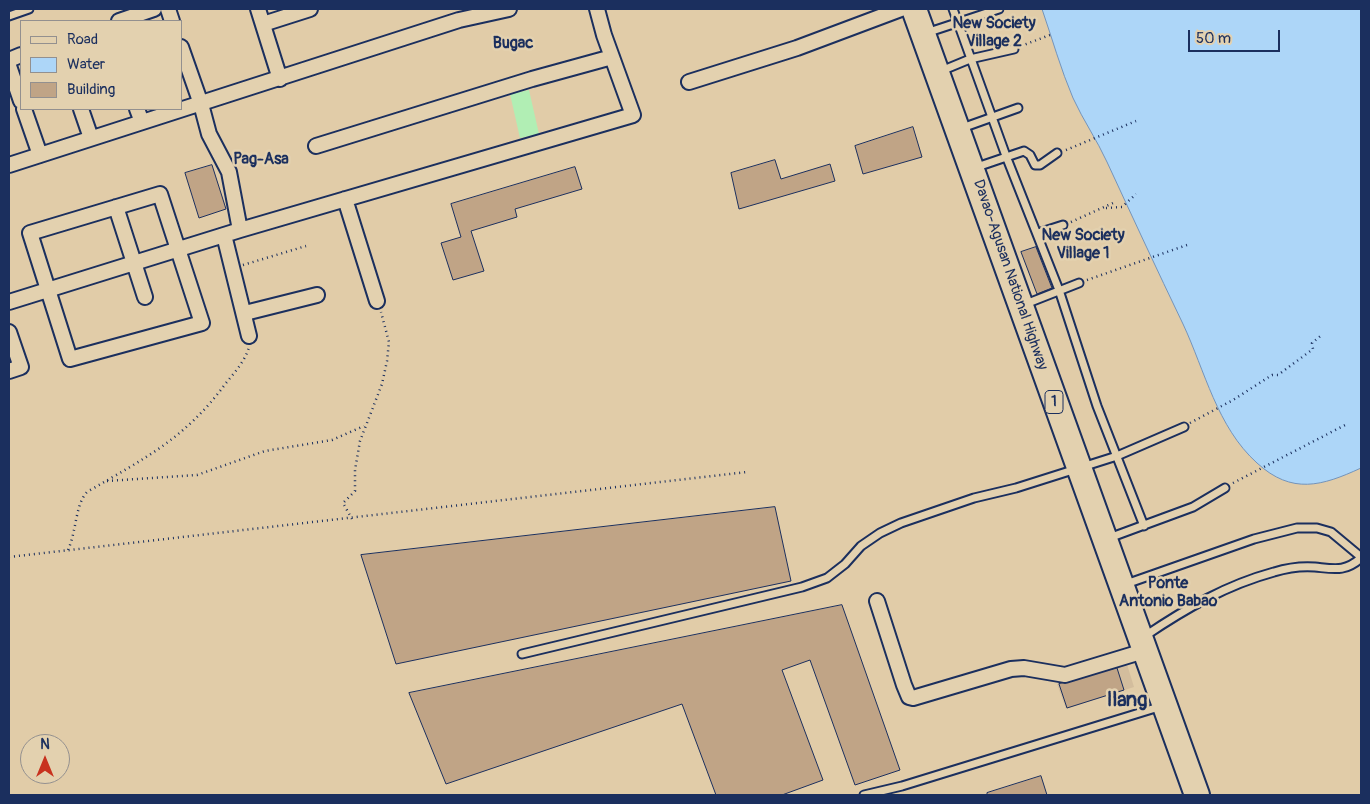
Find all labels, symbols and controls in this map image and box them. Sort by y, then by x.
district label: New Society Village 2 [952,14,1036,52]
legend [20,20,182,110]
scale bar [1190,20,1282,52]
text: 50 m [1196,29,1231,48]
text: Road [67,30,98,49]
district label: Bugac [493,34,533,54]
text: Water [67,55,105,74]
text: Building [67,80,115,99]
district label: Pag-Asa [233,150,289,170]
street label: Davao-Agusan National Highway [969,177,1051,373]
district label: New Society Village 1 [1041,226,1125,264]
road number: 1 [1045,391,1063,414]
district label: Ponte Antonio Babao [1119,574,1217,612]
district label: Ilang [1107,689,1147,713]
north arrow [20,734,70,784]
text: N [40,736,50,753]

